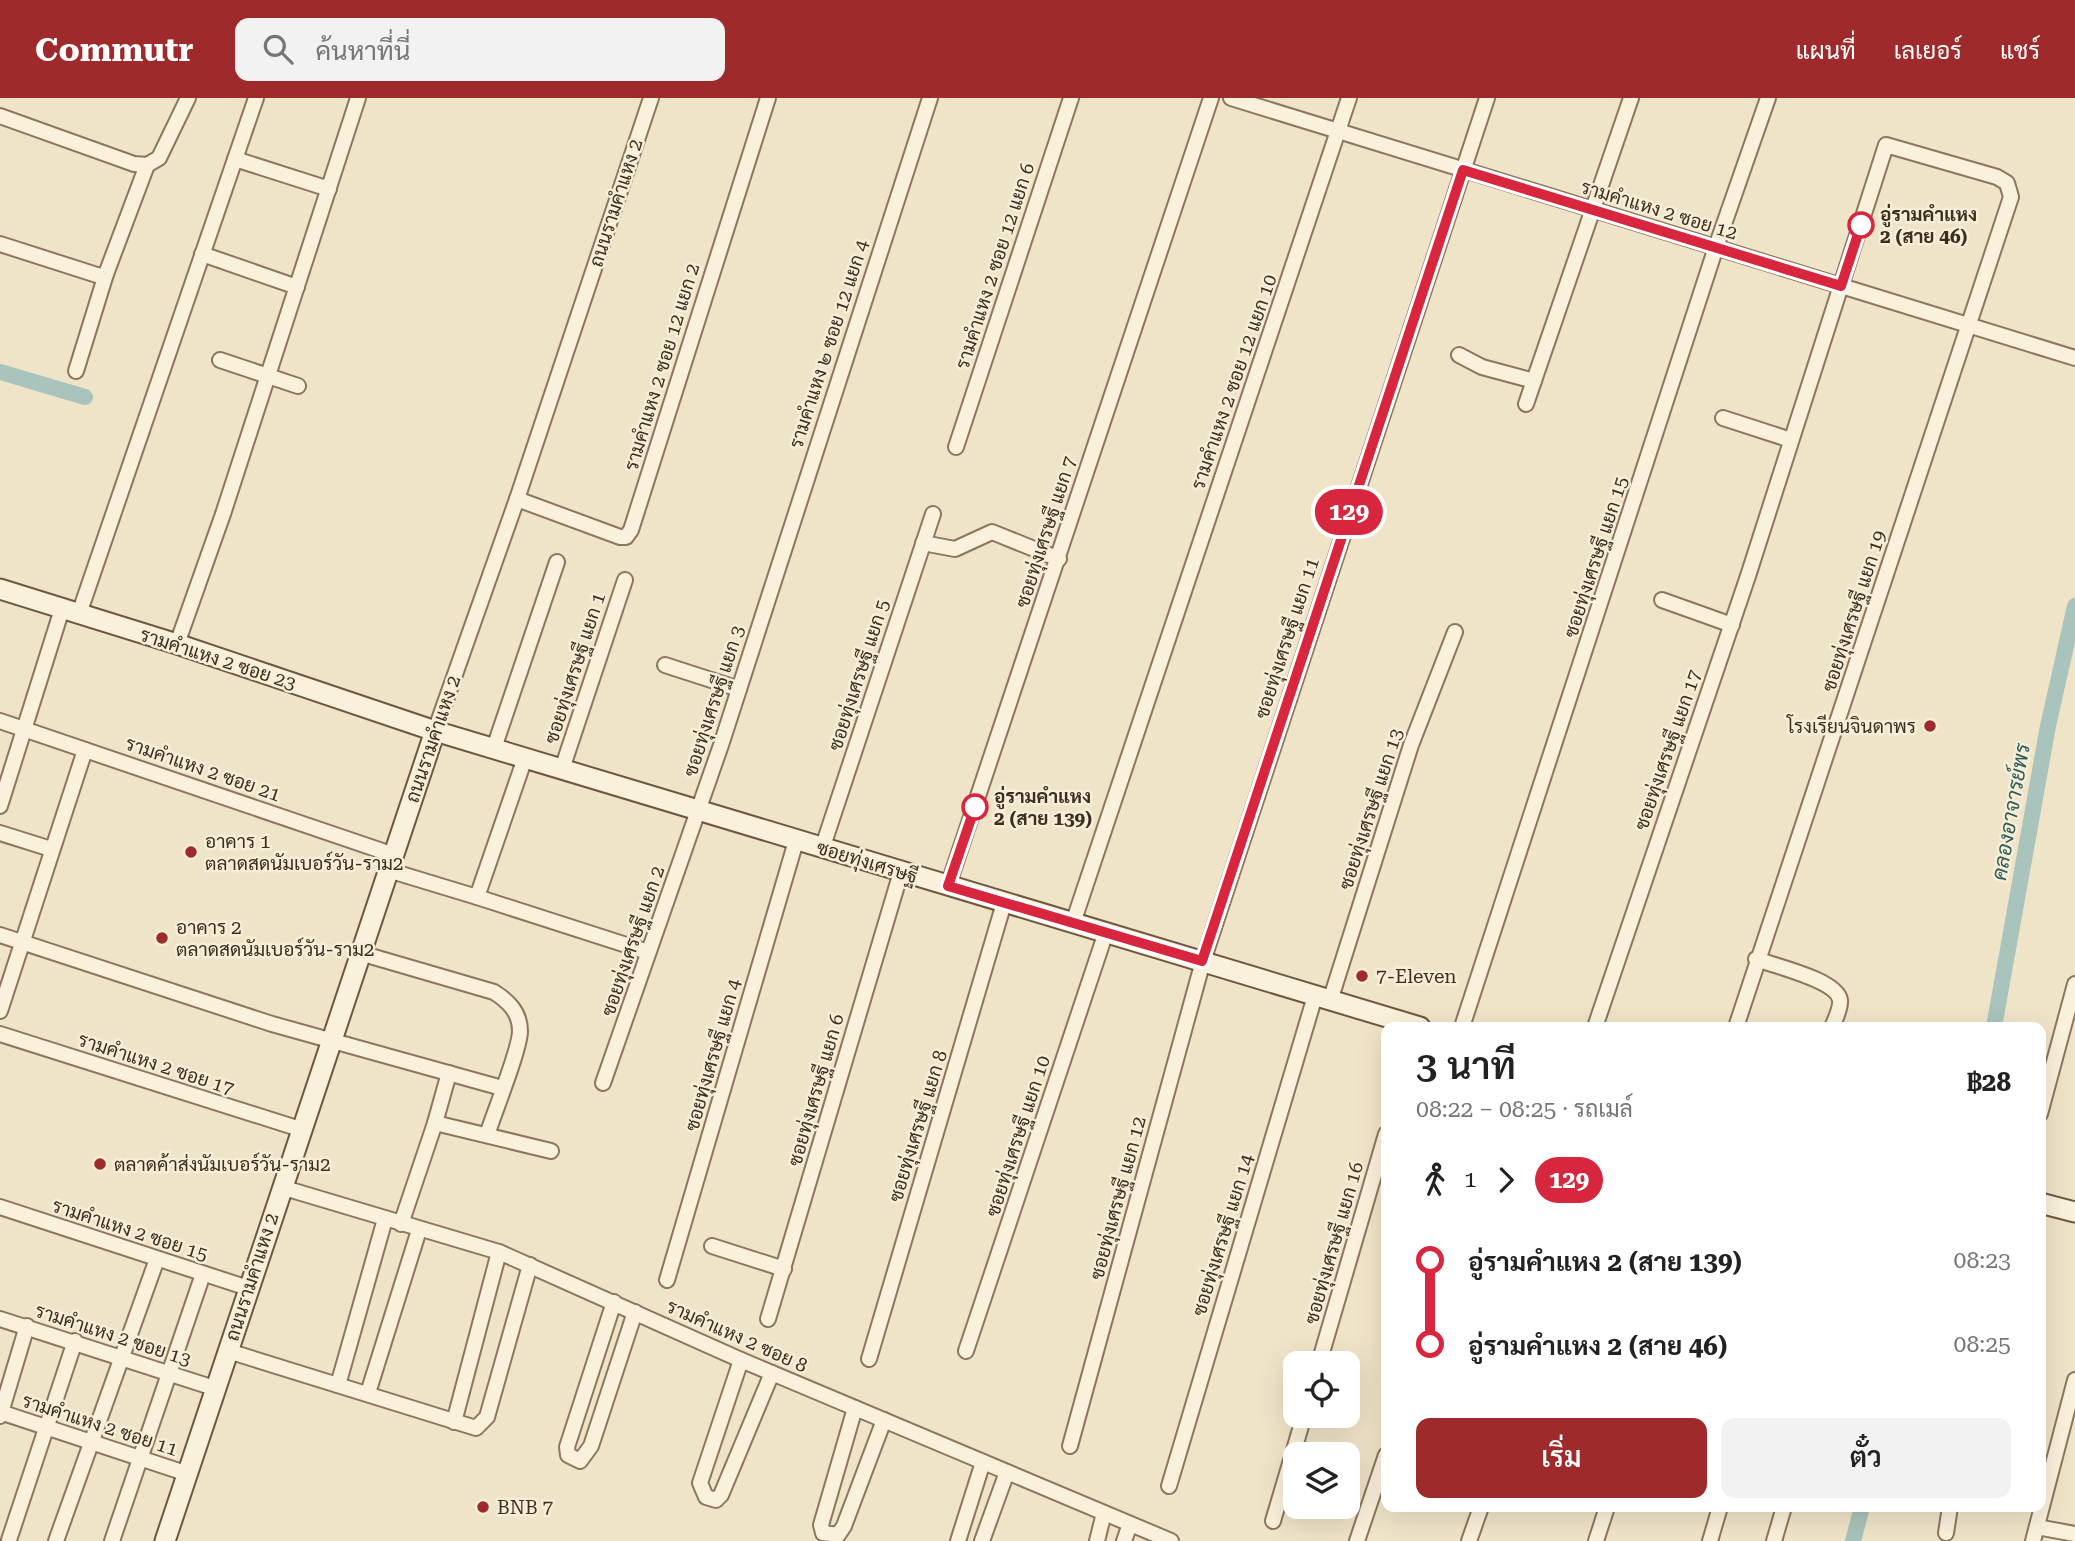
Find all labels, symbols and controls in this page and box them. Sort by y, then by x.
search box [235,18,725,81]
text: Commutr [35,30,193,69]
icon: search [259,30,297,68]
text: ค้นหาที่นี่ [315,36,410,66]
text: แผนที่ [1796,37,1856,65]
text: เลเยอร์ [1894,37,1962,65]
text: แชร์ [2000,37,2040,65]
street label: ถนนรามคำแหง 2 [584,136,648,270]
street label: รามคำแหง 2 ซอย 12 แยก 6 [951,160,1039,372]
street label: รามคำแหง 2 ซอย 12 [1578,175,1740,245]
place label: อู่รามคำแหง 2 (สาย 46) [1880,203,1977,248]
marker: อู่รามคำแหง 2 (สาย 46) [1848,212,1874,238]
street label: รามคำแหง ๒ ซอย 12 แยก 4 [784,236,874,451]
street label: รามคำแหง 2 ซอย 12 แยก 2 [619,261,705,473]
street label: รามคำแหง 2 ซอย 12 แยก 10 [1186,271,1282,493]
street label: ซอยทุ่งเศรษฐี แยก 7 [1010,453,1082,611]
street label: ซอยทุ่งเศรษฐี แยก 15 [1558,473,1634,641]
line badge: 129 [1309,489,1389,535]
text: 129 [1329,498,1369,526]
street label: ซอยทุ่งเศรษฐี แยก 19 [1816,527,1892,695]
street label: ซอยทุ่งเศรษฐี แยก 11 [1249,554,1325,722]
street label: ซอยทุ่งเศรษฐี แยก 1 [539,589,611,747]
street label: ซอยทุ่งเศรษฐี แยก 5 [823,596,895,754]
street label: ซอยทุ่งเศรษฐี แยก 3 [678,622,750,780]
street label: รามคำแหง 2 ซอย 23 [137,623,299,695]
street label: ซอยทุ่งเศรษฐี แยก 17 [1629,666,1707,834]
street label: ถนนรามคำแหง 2 [400,672,466,806]
place label: โรงเรียนจินดาพร [1786,714,1916,738]
marker: โรงเรียนจินดาพร [1922,718,1938,734]
street label: ซอยทุ่งเศรษฐี แยก 13 [1333,725,1409,893]
street label: รามคำแหง 2 ซอย 21 [122,732,284,806]
water label: คลองอาจารย์พร [1985,741,2035,882]
place label: อู่รามคำแหง 2 (สาย 139) [994,785,1092,830]
marker: อู่รามคำแหง 2 (สาย 139) [962,794,988,820]
place label: อาคาร 1 ตลาดสดนัมเบอร์วัน-ราม2 [205,830,403,875]
street label: ซอยทุ่งเศรษฐี [813,835,921,889]
marker: อาคาร 1 ตลาดสดนัมเบอร์วัน-ราม2 [183,844,199,860]
street label: ซอยทุ่งเศรษฐี แยก 2 [596,862,670,1020]
place label: อาคาร 2 ตลาดสดนัมเบอร์วัน-ราม2 [176,916,374,961]
marker: อาคาร 2 ตลาดสดนัมเบอร์วัน-ราม2 [154,930,170,946]
place label: 7-Eleven [1376,965,1457,988]
marker: 7-Eleven [1354,968,1370,984]
street label: ซอยทุ่งเศรษฐี แยก 4 [679,975,747,1134]
street label: ซอยทุ่งเศรษฐี แยก 6 [782,1011,850,1169]
street label: รามคำแหง 2 ซอย 17 [75,1028,237,1100]
text: 3 นาที [1416,1044,1516,1088]
street label: ซอยทุ่งเศรษฐี แยก 8 [883,1047,953,1205]
street label: ซอยทุ่งเศรษฐี แยก 10 [980,1052,1056,1220]
text: ฿28 [1967,1067,2011,1097]
text: 08:22 – 08:25 · รถเมล์ [1416,1096,1633,1123]
street label: ซอยทุ่งเศรษฐี แยก 12 [1084,1114,1152,1282]
street label: ซอยทุ่งเศรษฐี แยก 14 [1186,1151,1260,1319]
place label: ตลาดค้าส่งนัมเบอร์วัน-ราม2 [114,1152,331,1176]
marker: ตลาดค้าส่งนัมเบอร์วัน-ราม2 [92,1156,108,1172]
street label: ซอยทุ่งเศรษฐี แยก 16 [1299,1159,1369,1327]
icon: walk [1416,1161,1454,1199]
icon: forward [1487,1161,1525,1199]
text: 1 [1464,1166,1477,1193]
text: 129 [1549,1166,1589,1194]
street label: รามคำแหง 2 ซอย 15 [49,1194,211,1266]
street label: ถนนรามคำแหง 2 [220,1210,284,1344]
text: อู่รามคำแหง 2 (สาย 139) [1468,1247,1742,1277]
text: 08:23 [1954,1247,2011,1274]
street label: รามคำแหง 2 ซอย 8 [663,1295,811,1377]
street label: รามคำแหง 2 ซอย 13 [32,1299,194,1371]
text: อู่รามคำแหง 2 (สาย 46) [1468,1331,1727,1361]
text: 08:25 [1954,1331,2011,1358]
map controls [1283,1351,1360,1519]
button: locate [1283,1351,1360,1428]
street label: รามคำแหง 2 ซอย 11 [19,1389,181,1461]
button: เริ่ม [1416,1418,1707,1498]
button: ตั๋ว [1721,1418,2011,1498]
button: layers [1283,1442,1360,1519]
place label: BNB 7 [497,1496,553,1519]
marker: BNB 7 [475,1499,491,1515]

